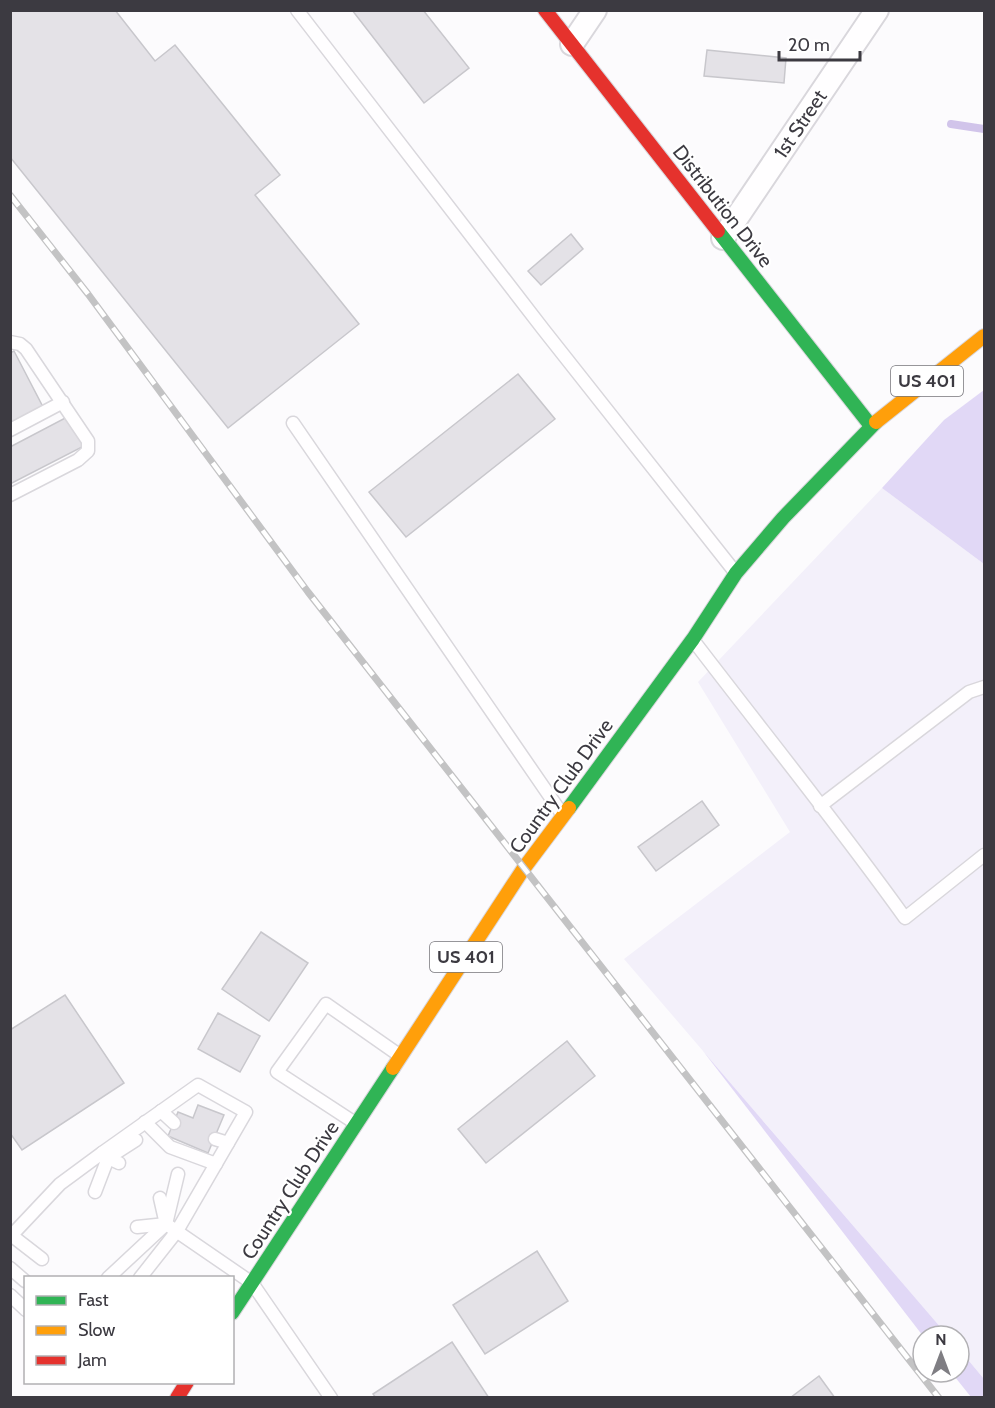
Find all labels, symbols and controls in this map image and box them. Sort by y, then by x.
scale bar [779,24,860,62]
text: 20 m [788,34,830,56]
street label: 1st Street [768,85,832,163]
street label: Distribution Drive [668,140,778,272]
road number: US 401 [891,366,963,396]
street label: Country Club Drive [504,714,618,858]
road number: US 401 [430,942,502,972]
street label: Country Club Drive [236,1116,344,1264]
legend [24,1276,234,1384]
text: Fast [78,1289,109,1311]
text: Slow [78,1319,115,1341]
north arrow [911,1324,971,1384]
text: N [935,1330,947,1349]
text: Jam [77,1349,107,1371]

